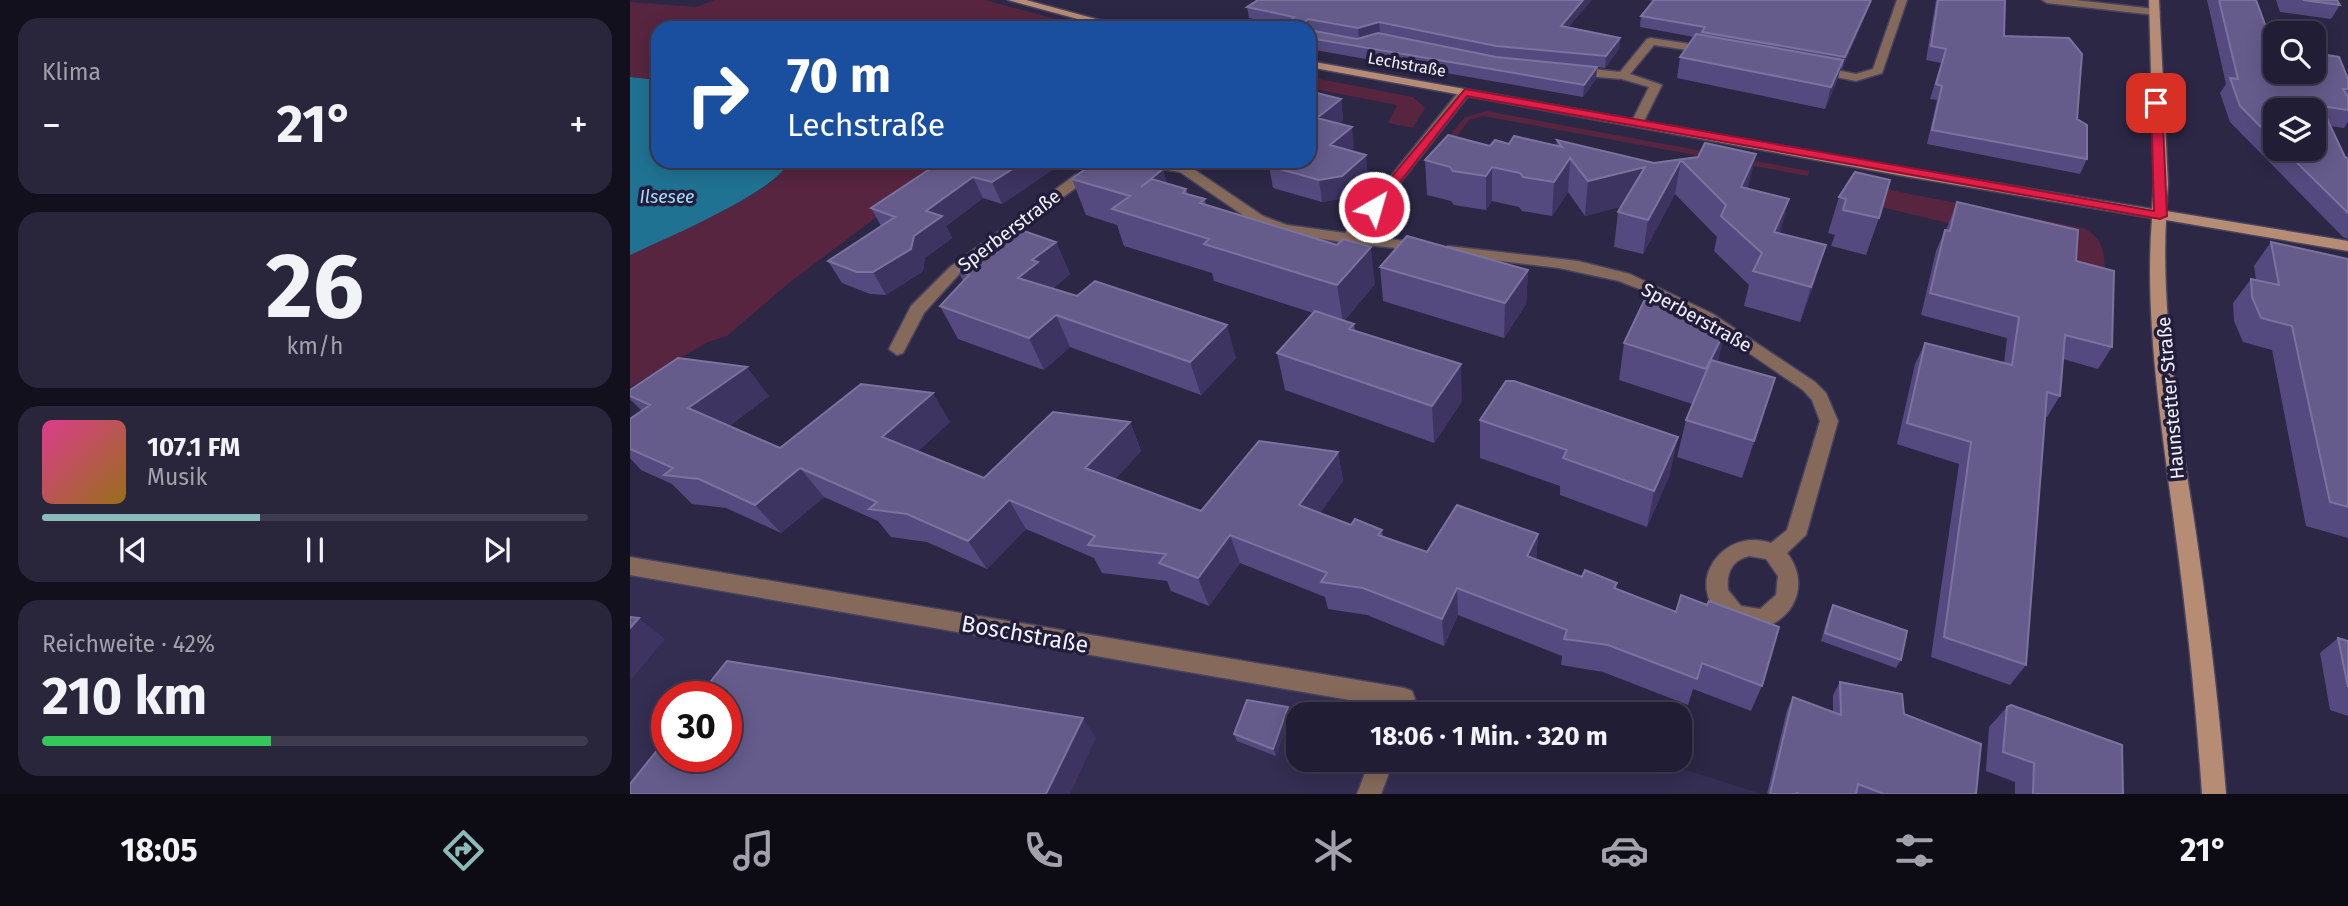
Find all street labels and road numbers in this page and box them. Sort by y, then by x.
street label: Lechstraße [1366,48,1448,81]
street label: Sperberstraße [954,184,1065,276]
street label: Sperberstraße [1638,278,1756,357]
street label: Haunstetter Straße [2152,316,2189,480]
street label: Boschstraße [959,609,1091,659]

